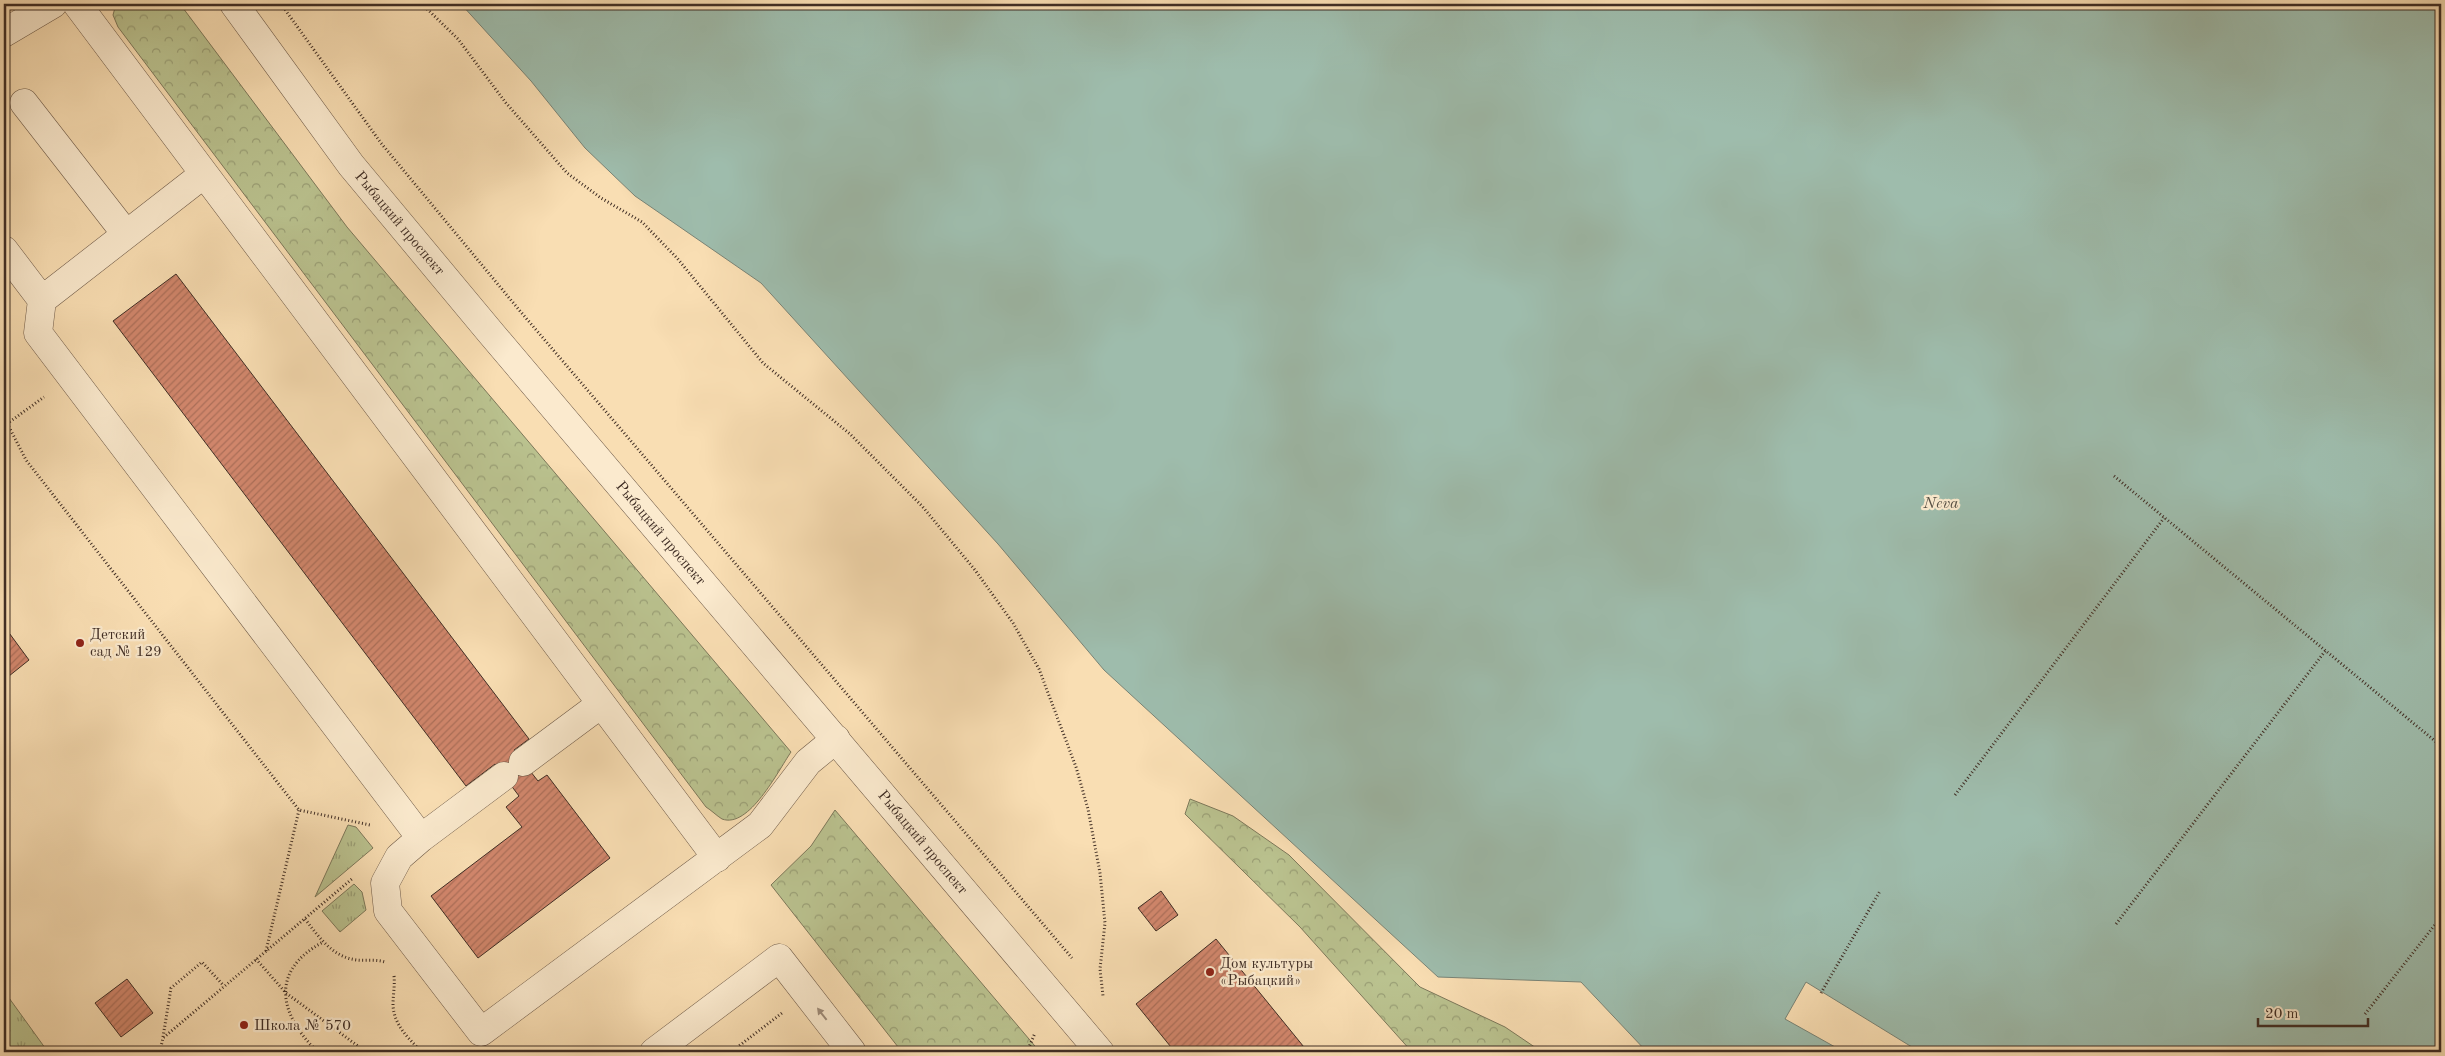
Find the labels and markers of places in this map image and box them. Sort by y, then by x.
place label: Детский сад № 129 [90,628,162,660]
marker: Детский сад № 129 [74,637,86,649]
place label: Дом культуры «Рыбацкий» [1220,957,1313,989]
marker: Дом культуры «Рыбацкий» [1204,966,1216,978]
marker: Школа № 570 [238,1019,250,1031]
place label: Школа № 570 [254,1019,351,1034]

